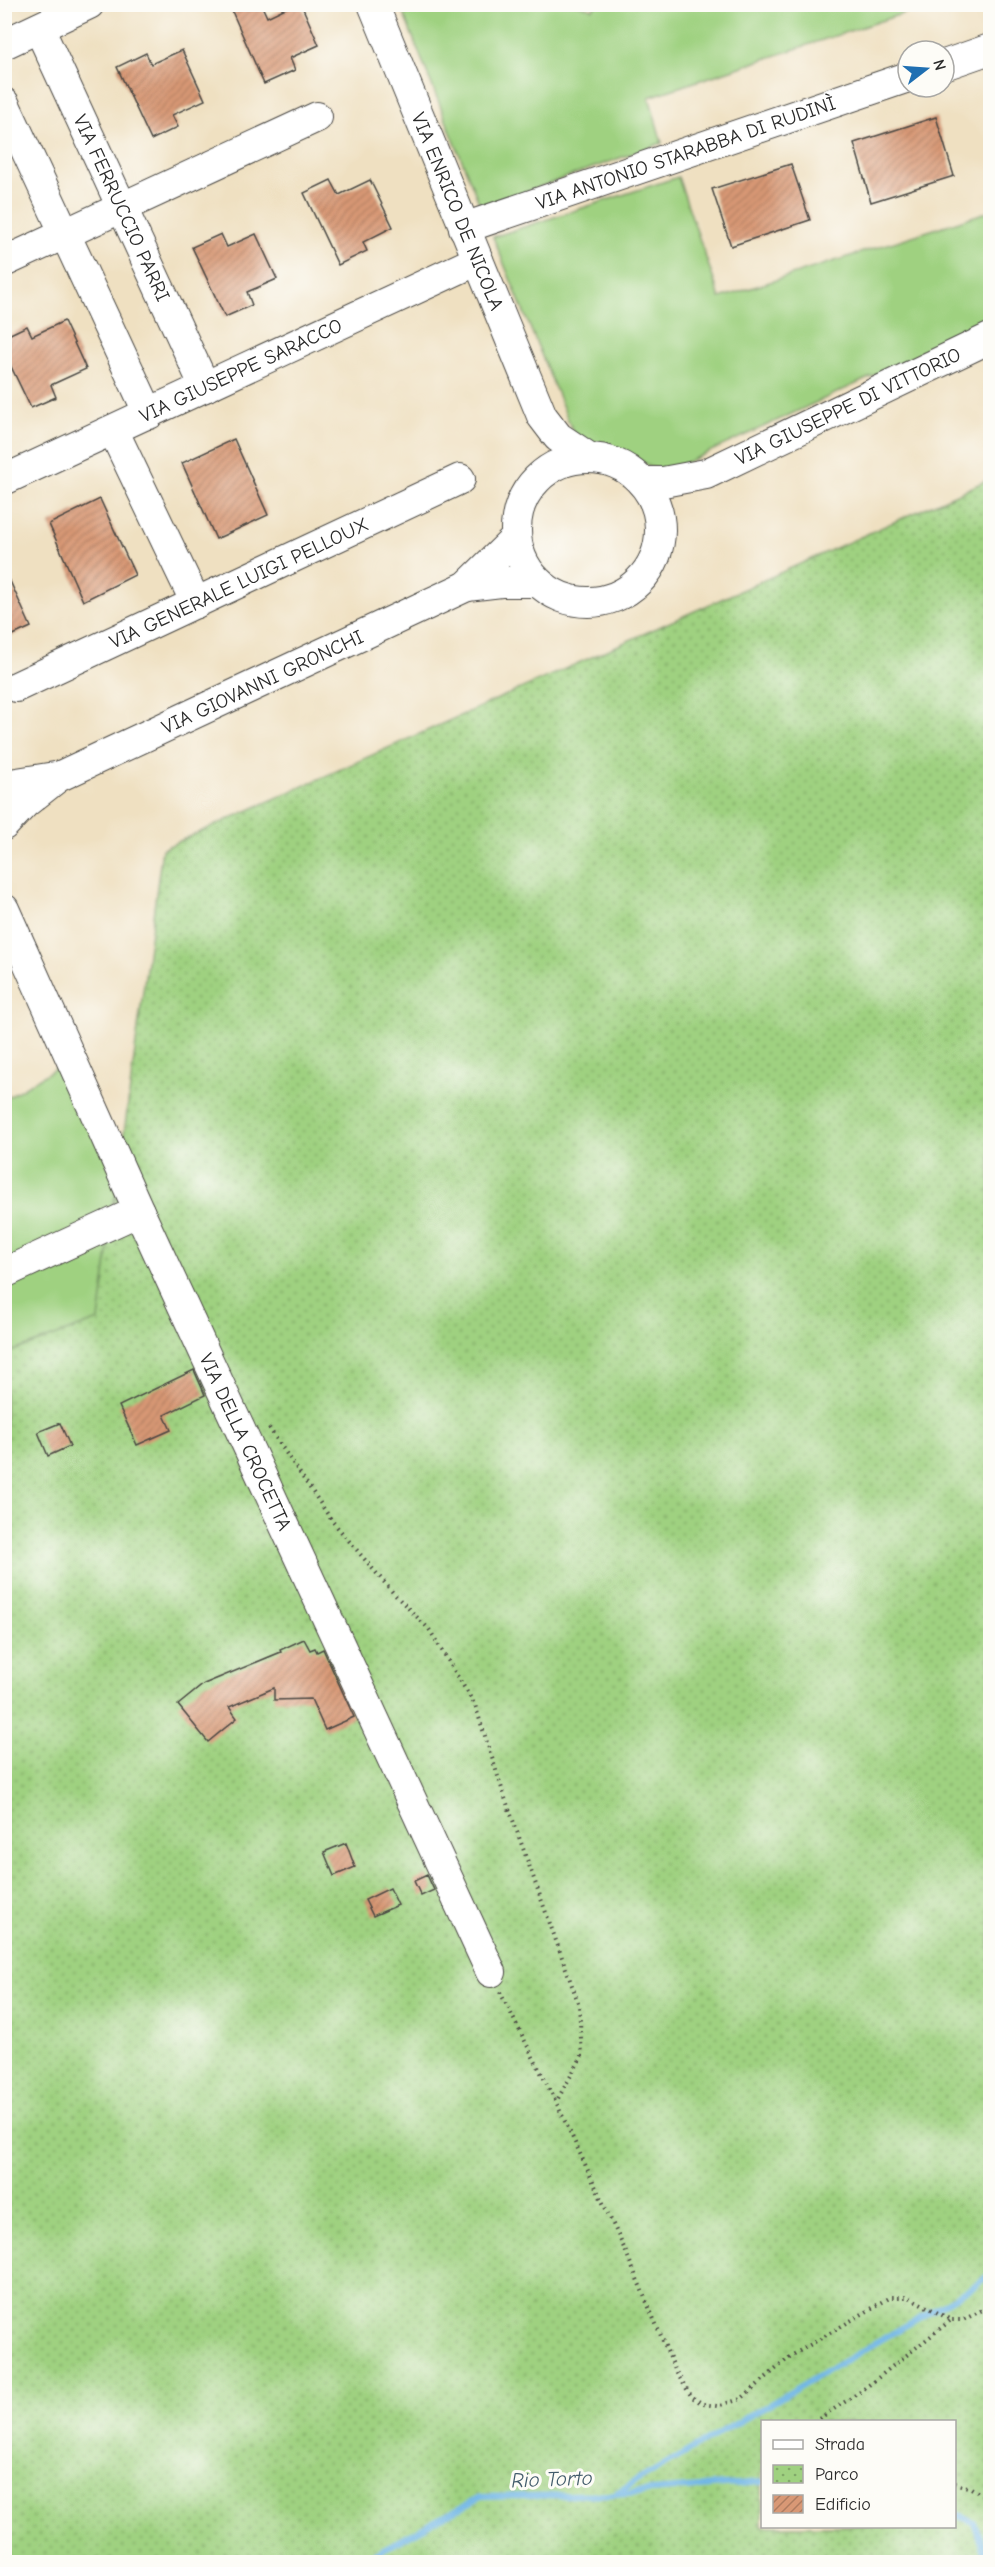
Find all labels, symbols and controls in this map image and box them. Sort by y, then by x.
north arrow [896,39,956,99]
text: N [929,57,950,73]
street label: VIA ANTONIO STARABBA DI RUDINÌ [533,91,839,214]
street label: VIA ENRICO DE NICOLA [407,109,509,314]
street label: VIA FERRUCCIO PARRI [69,111,175,305]
street label: VIA GIUSEPPE SARACCO [136,313,346,427]
street label: VIA GIUSEPPE DI VITTORIO [731,342,964,470]
street label: VIA GENERALE LUIGI PELLOUX [106,512,372,653]
street label: VIA GIOVANNI GRONCHI [158,625,367,738]
street label: VIA DELLA CROCETTA [195,1350,297,1534]
legend [761,2420,956,2528]
text: Strada [815,2434,865,2455]
text: Parco [815,2464,858,2485]
water label: Rio Torto [511,2466,593,2492]
text: Edificio [815,2494,871,2515]

